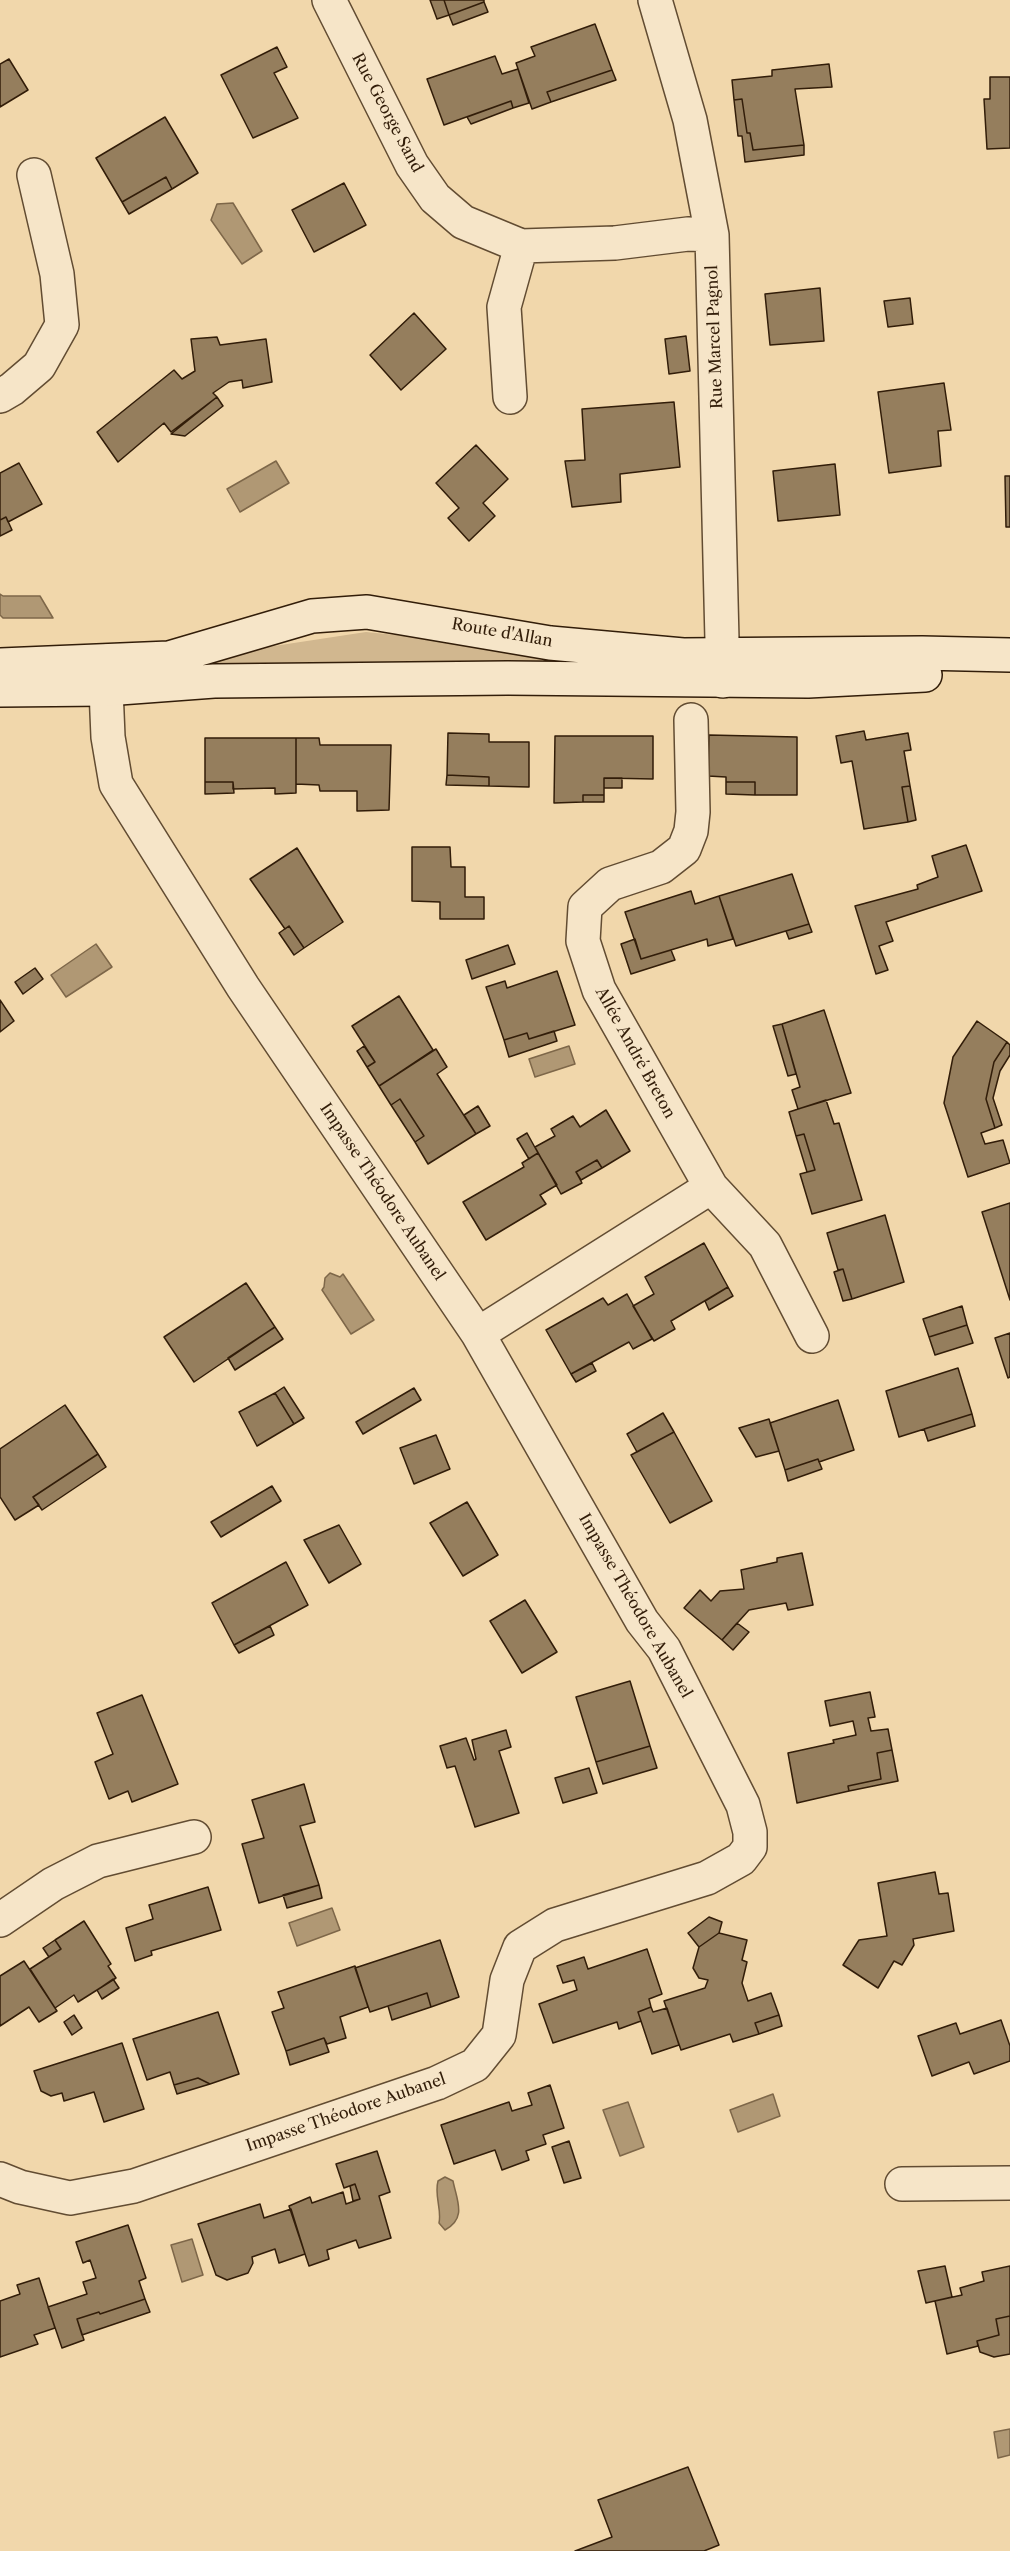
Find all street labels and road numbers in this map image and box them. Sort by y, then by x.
street label: Rue George Sand [347,50,427,176]
street label: Rue Marcel Pagnol [703,265,727,409]
street label: Route d'Allan [450,615,554,651]
street label: Allée André Breton [591,984,679,1122]
street label: Impasse Théodore Aubanel [315,1100,449,1284]
street label: Impasse Théodore Aubanel [574,1510,696,1702]
street label: Impasse Théodore Aubanel [244,2070,448,2156]

